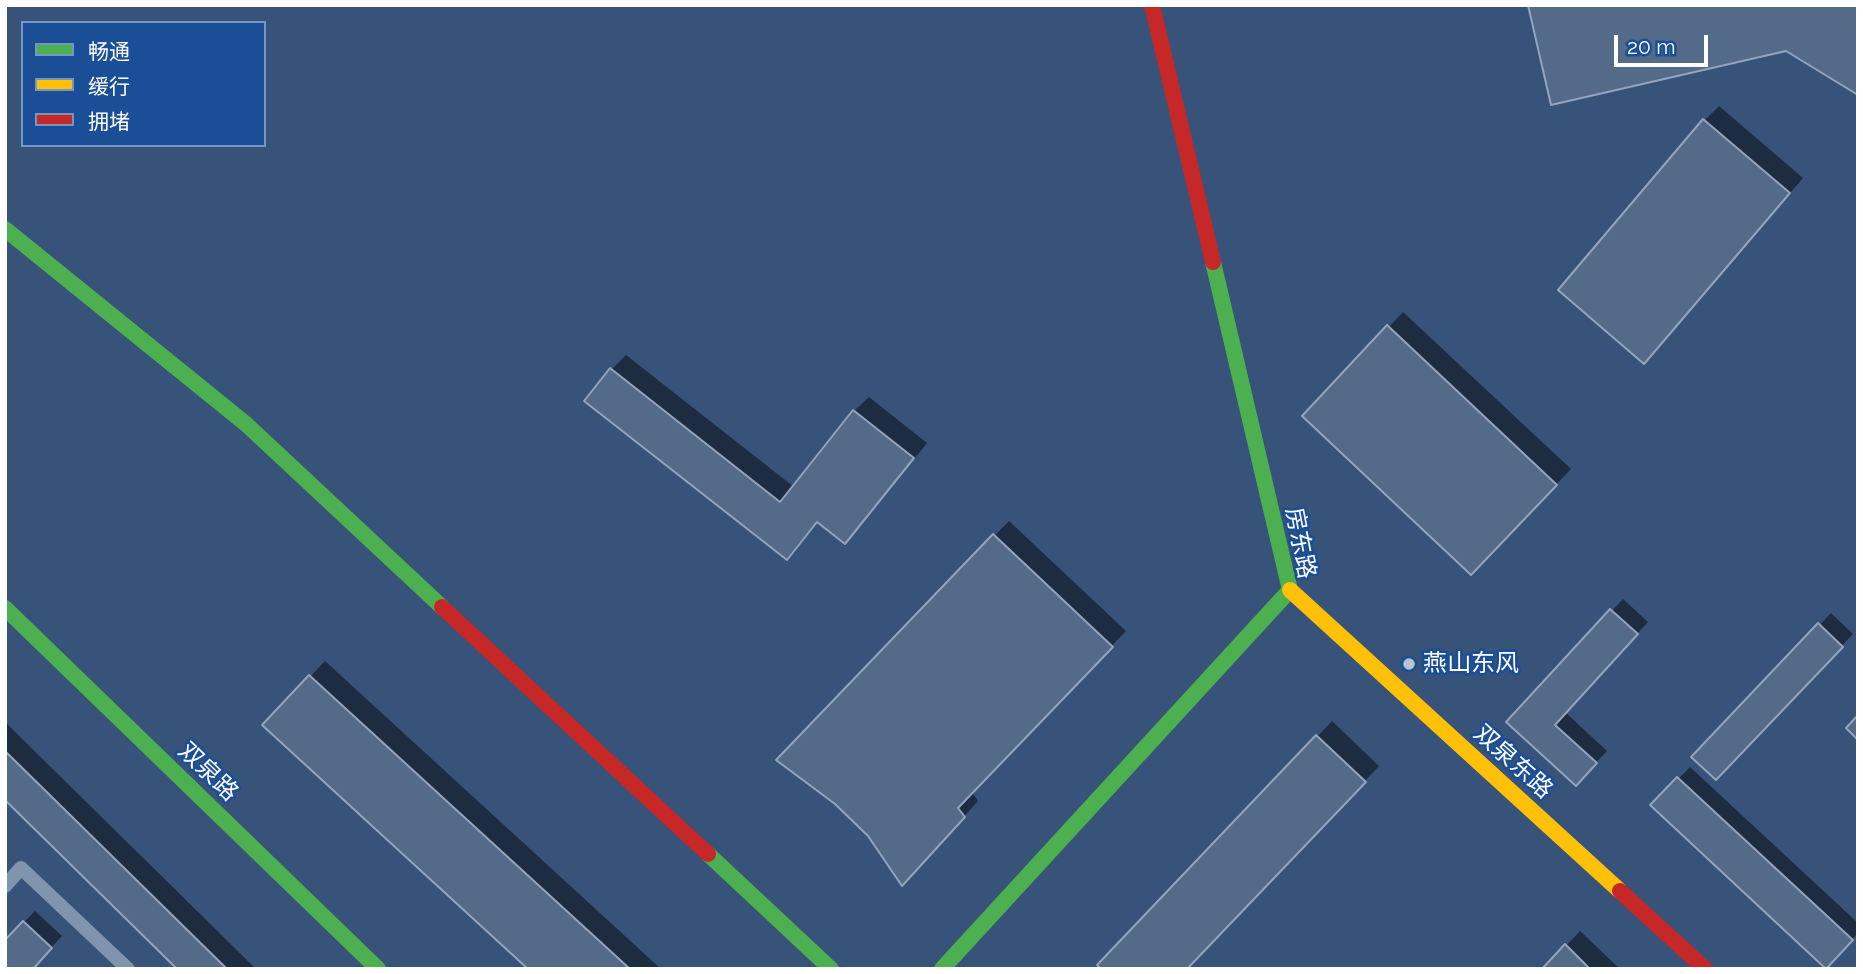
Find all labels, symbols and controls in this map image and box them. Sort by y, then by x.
legend [21,21,266,147]
scale bar [1618,21,1713,65]
text: 20 m [1627,34,1675,59]
text: 畅通 [88,39,130,64]
text: 缓行 [88,74,130,99]
text: 拥堵 [88,109,130,134]
street label: 房东路 [1279,505,1321,581]
place label: 燕山东风 [1423,650,1519,678]
marker: 燕山东风 [1401,656,1417,672]
street label: 双泉东路 [1468,719,1558,805]
street label: 双泉路 [172,737,244,807]

